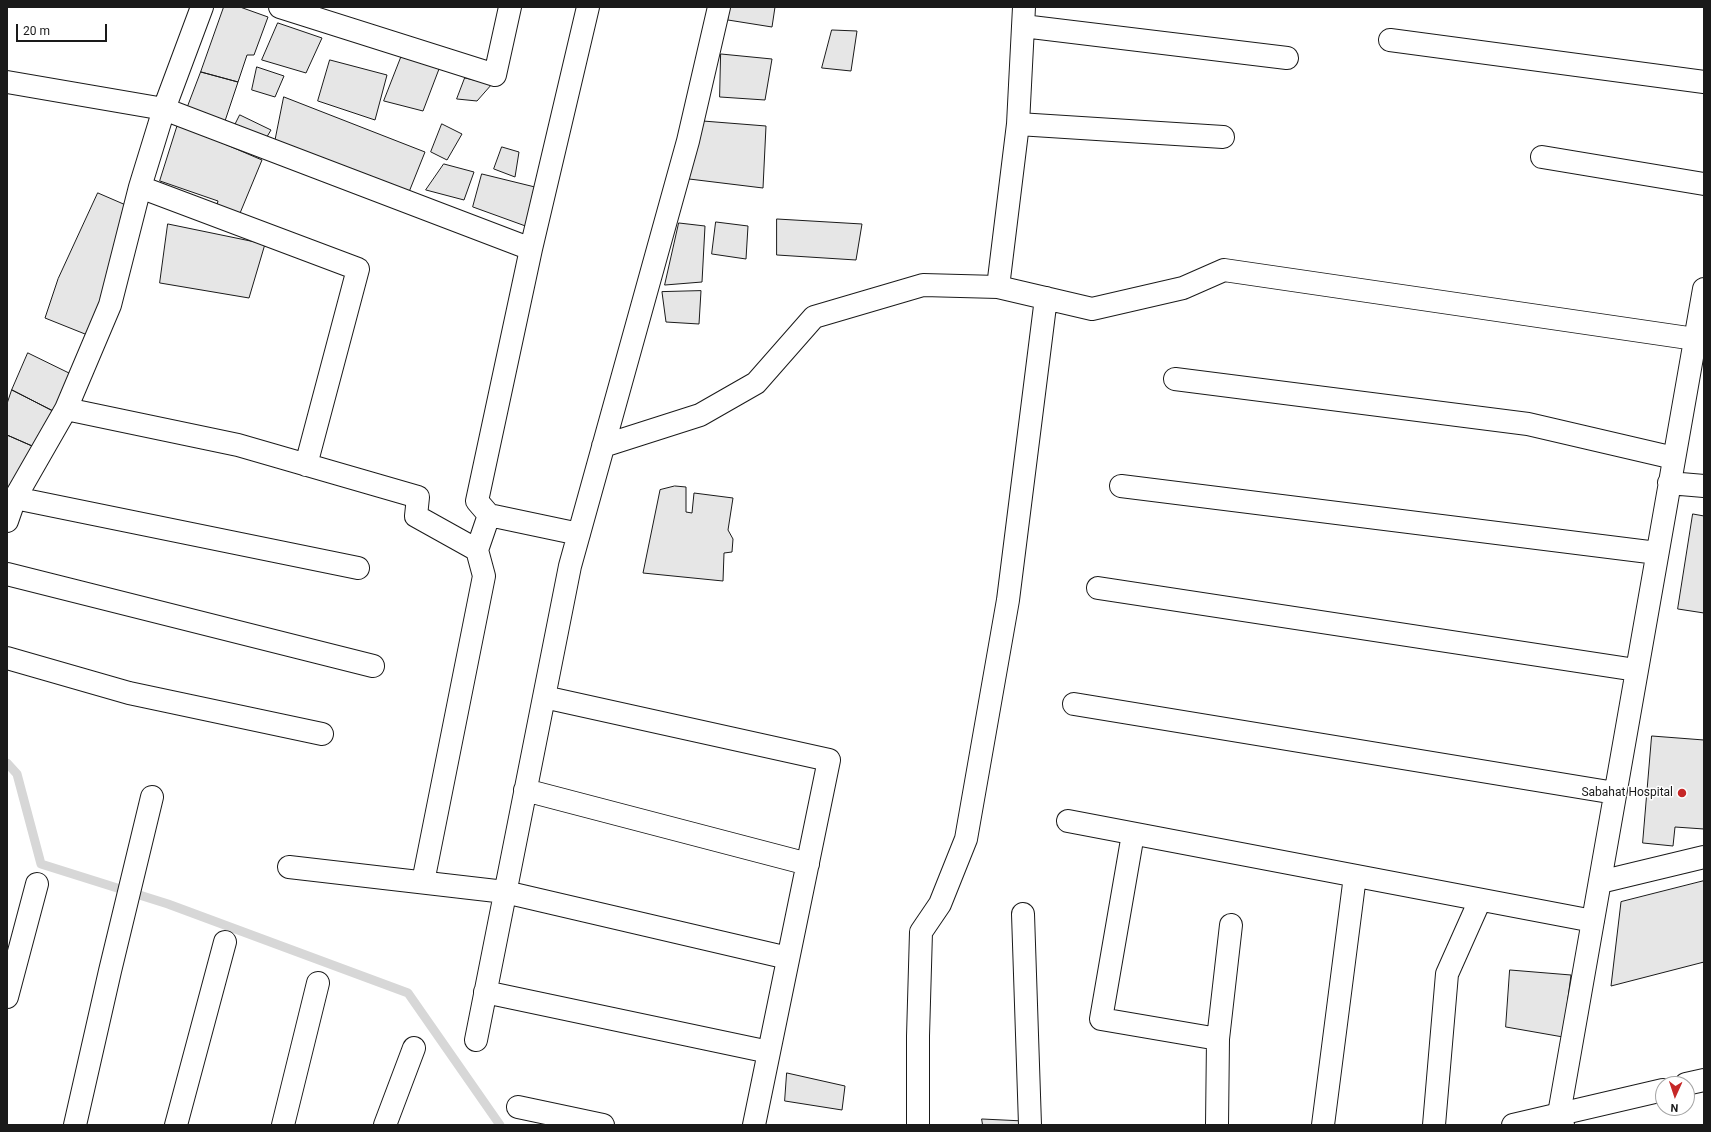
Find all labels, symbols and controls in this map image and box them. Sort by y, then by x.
scale bar [18,16,109,42]
text: 20 m [23,24,50,38]
place label: Sabahat Hospital [1581,786,1673,800]
marker: Sabahat Hospital [1676,787,1688,799]
north arrow [1655,1076,1695,1116]
text: N [1670,1101,1679,1114]

